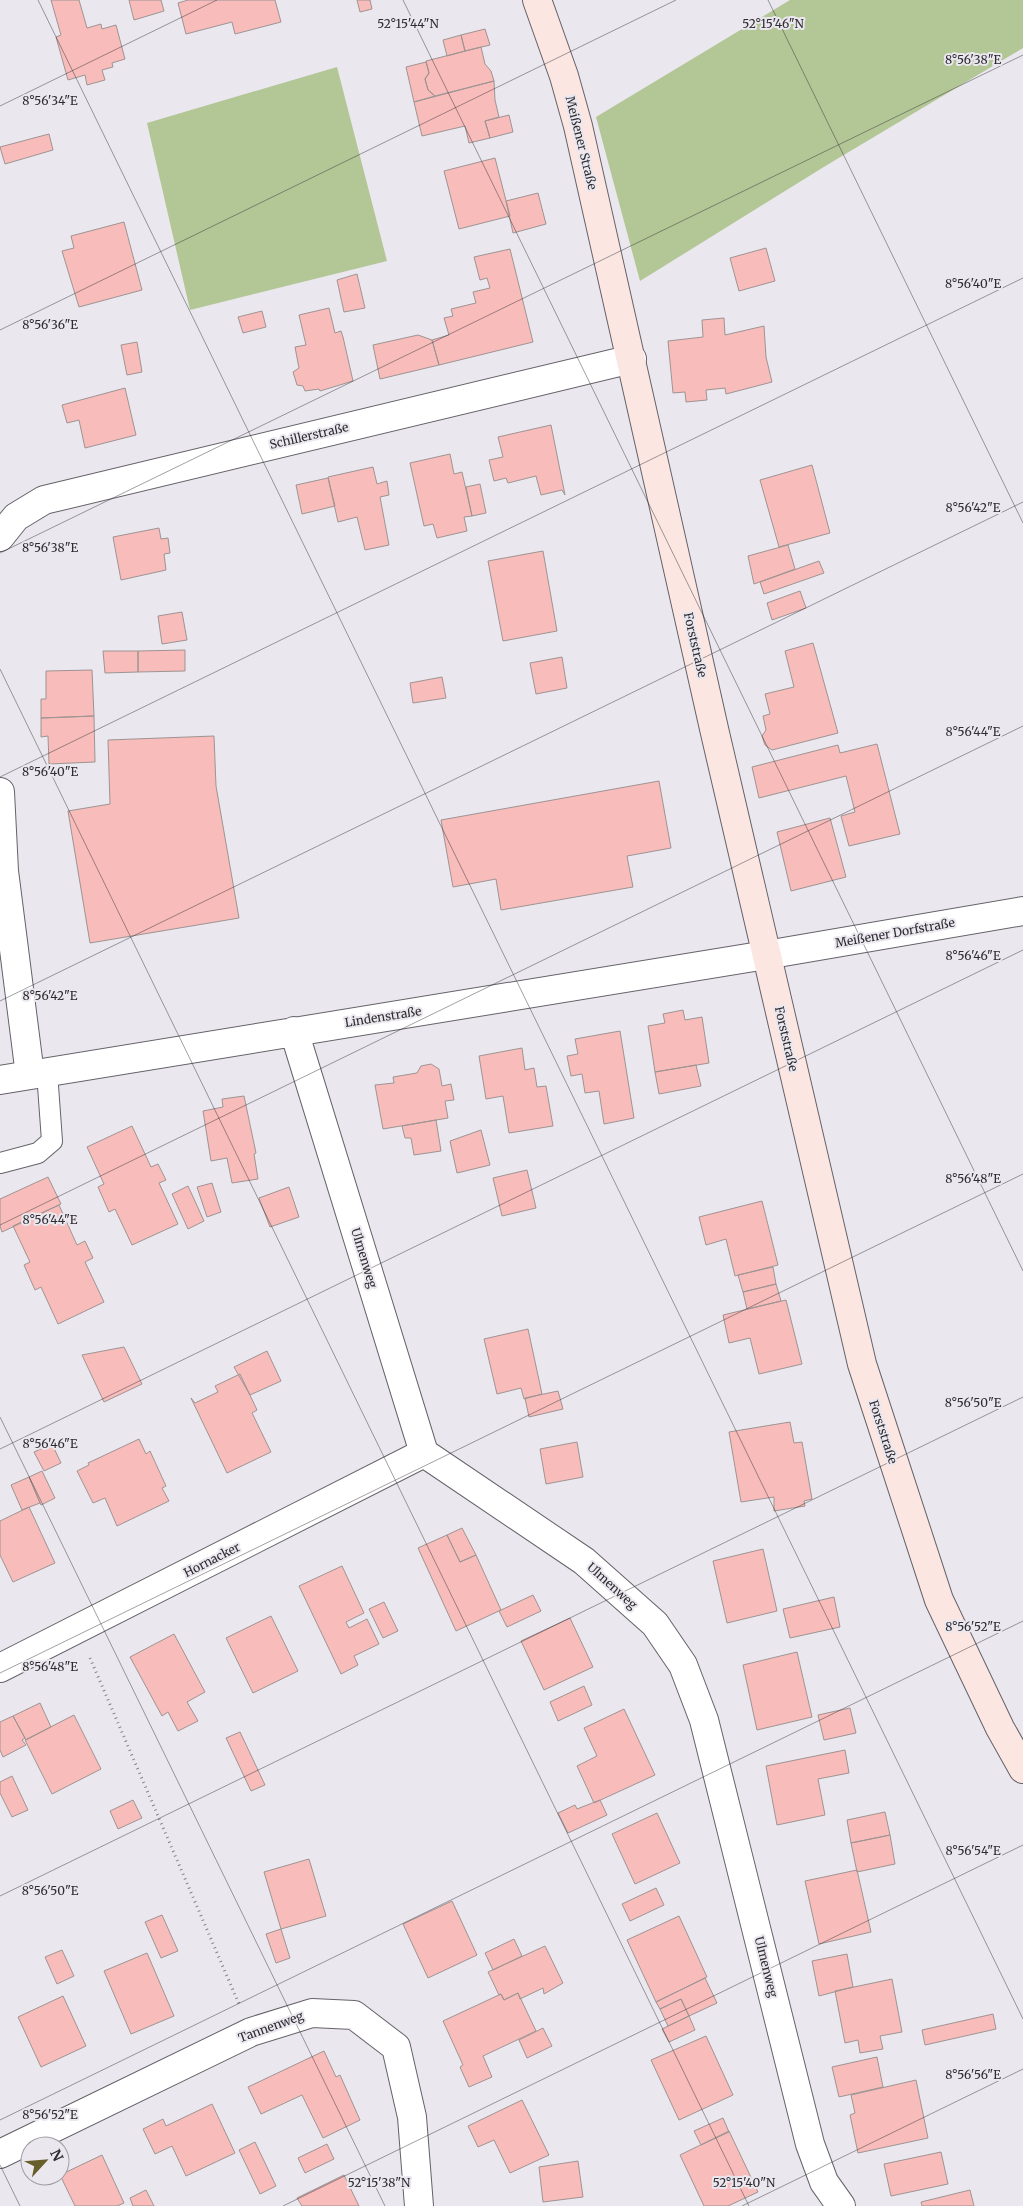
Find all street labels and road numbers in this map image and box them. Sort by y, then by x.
street label: Meißener Straße [563,94,600,191]
street label: Schillerstraße [268,419,350,452]
street label: Forststraße [681,611,710,679]
street label: Meißener Dorfstraße [834,915,956,950]
street label: Lindenstraße [344,1003,422,1030]
street label: Forststraße [772,1005,801,1073]
street label: Ulmenweg [348,1226,381,1290]
street label: Forststraße [866,1398,901,1466]
street label: Hornacker [181,1539,243,1580]
street label: Ulmenweg [584,1559,641,1612]
street label: Ulmenweg [752,1935,781,2000]
street label: Tannenweg [236,2008,306,2045]

